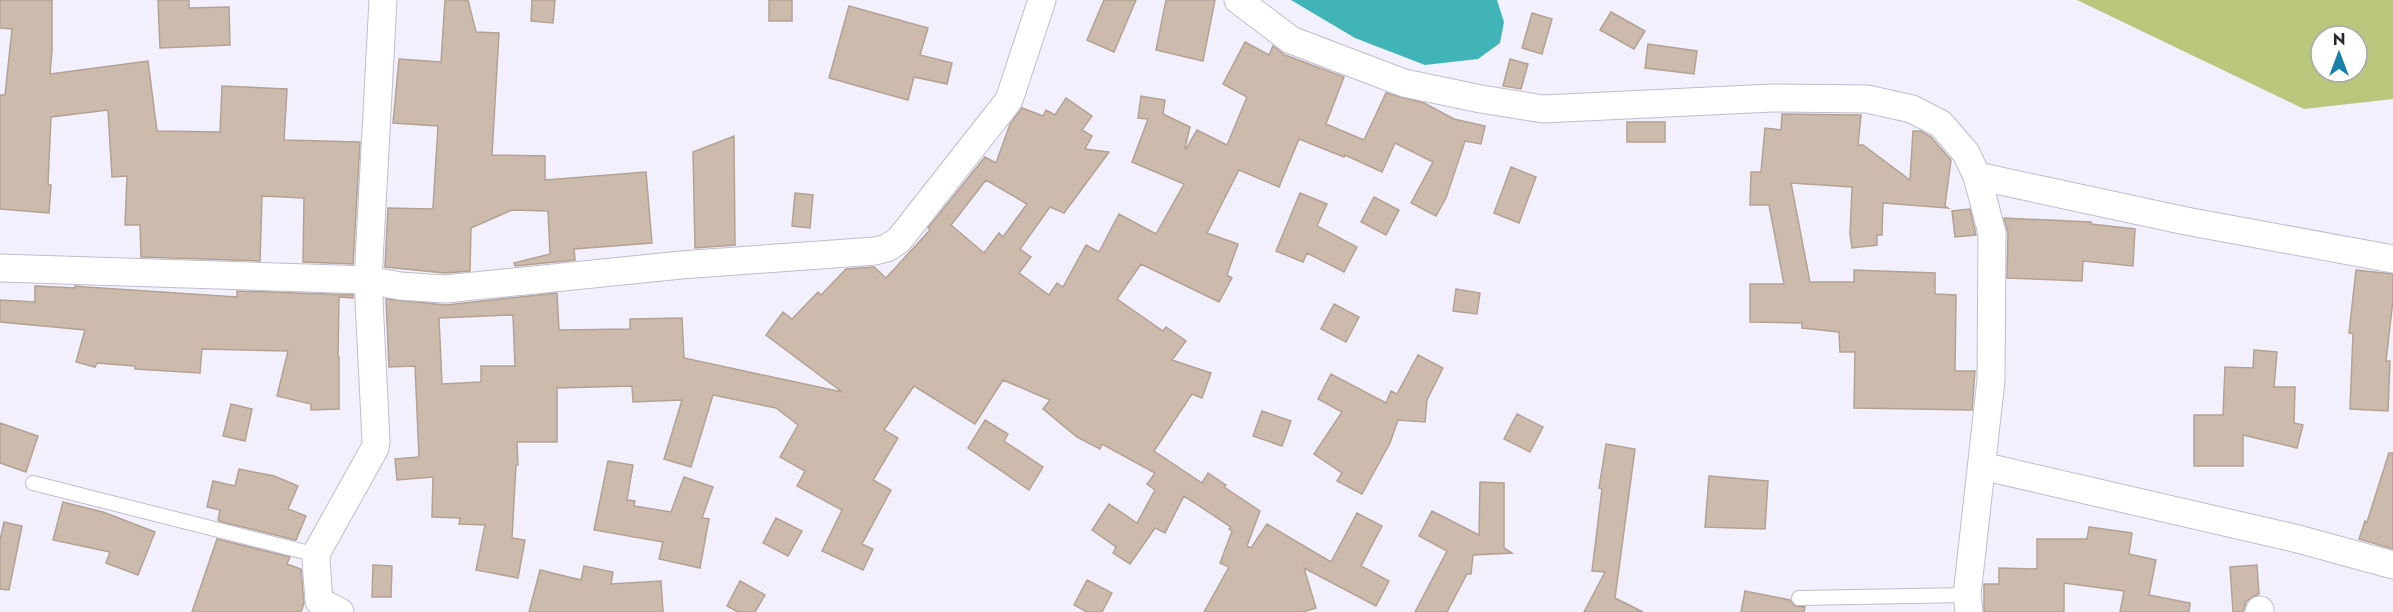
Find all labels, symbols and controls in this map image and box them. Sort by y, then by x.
north arrow [2309,24,2369,84]
text: N [2333,28,2345,51]

